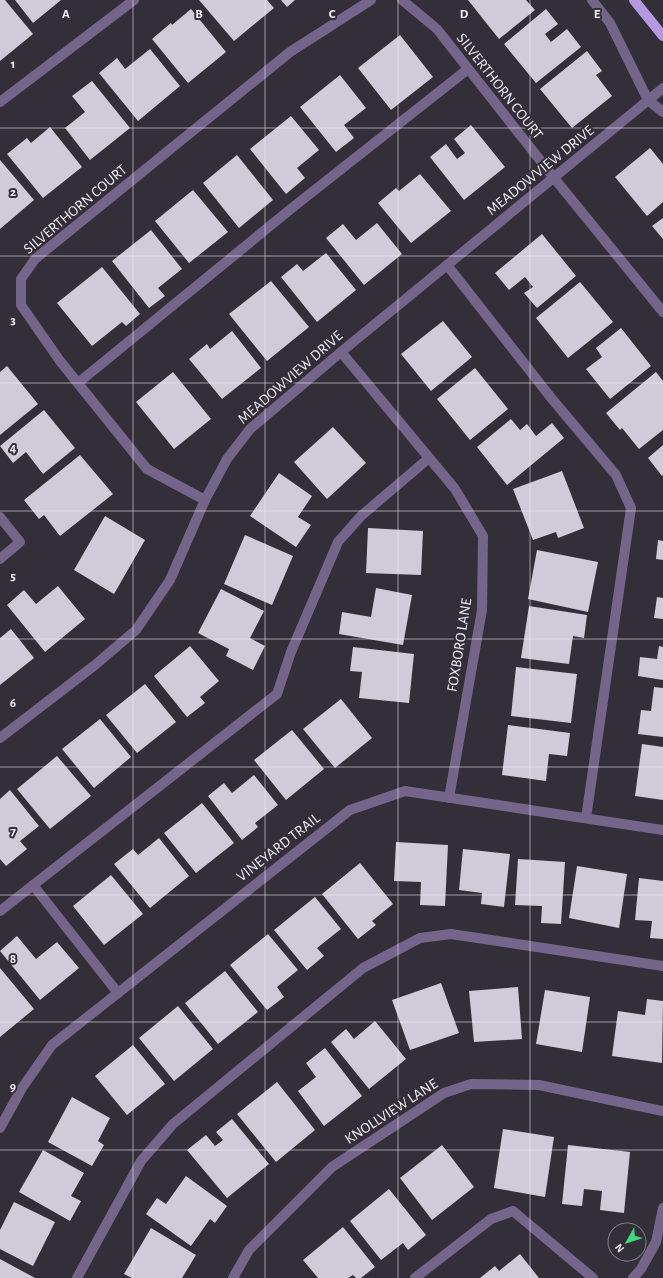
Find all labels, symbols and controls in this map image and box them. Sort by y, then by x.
text: A [62,8,70,21]
text: B [195,8,203,21]
text: C [329,8,336,21]
text: D [460,8,469,21]
text: E [594,8,601,21]
street label: SILVERTHORN COURT [454,31,546,143]
text: 1 [11,58,15,71]
street label: MEADOWVIEW DRIVE [484,123,597,218]
street label: SILVERTHORN COURT [21,162,130,257]
text: 2 [10,186,16,199]
text: 3 [10,314,16,327]
street label: MEADOWVIEW DRIVE [235,328,345,427]
text: 4 [10,442,17,455]
text: 5 [10,570,16,583]
street label: FOXBORO LANE [445,597,474,693]
text: 6 [10,697,16,710]
street label: VINEYARD TRAIL [234,810,323,884]
text: 7 [10,825,16,838]
text: 8 [10,953,16,966]
street label: KNOLLVIEW LANE [342,1076,440,1147]
text: 9 [10,1081,16,1094]
north arrow [607,1222,647,1262]
text: N [613,1242,626,1254]

